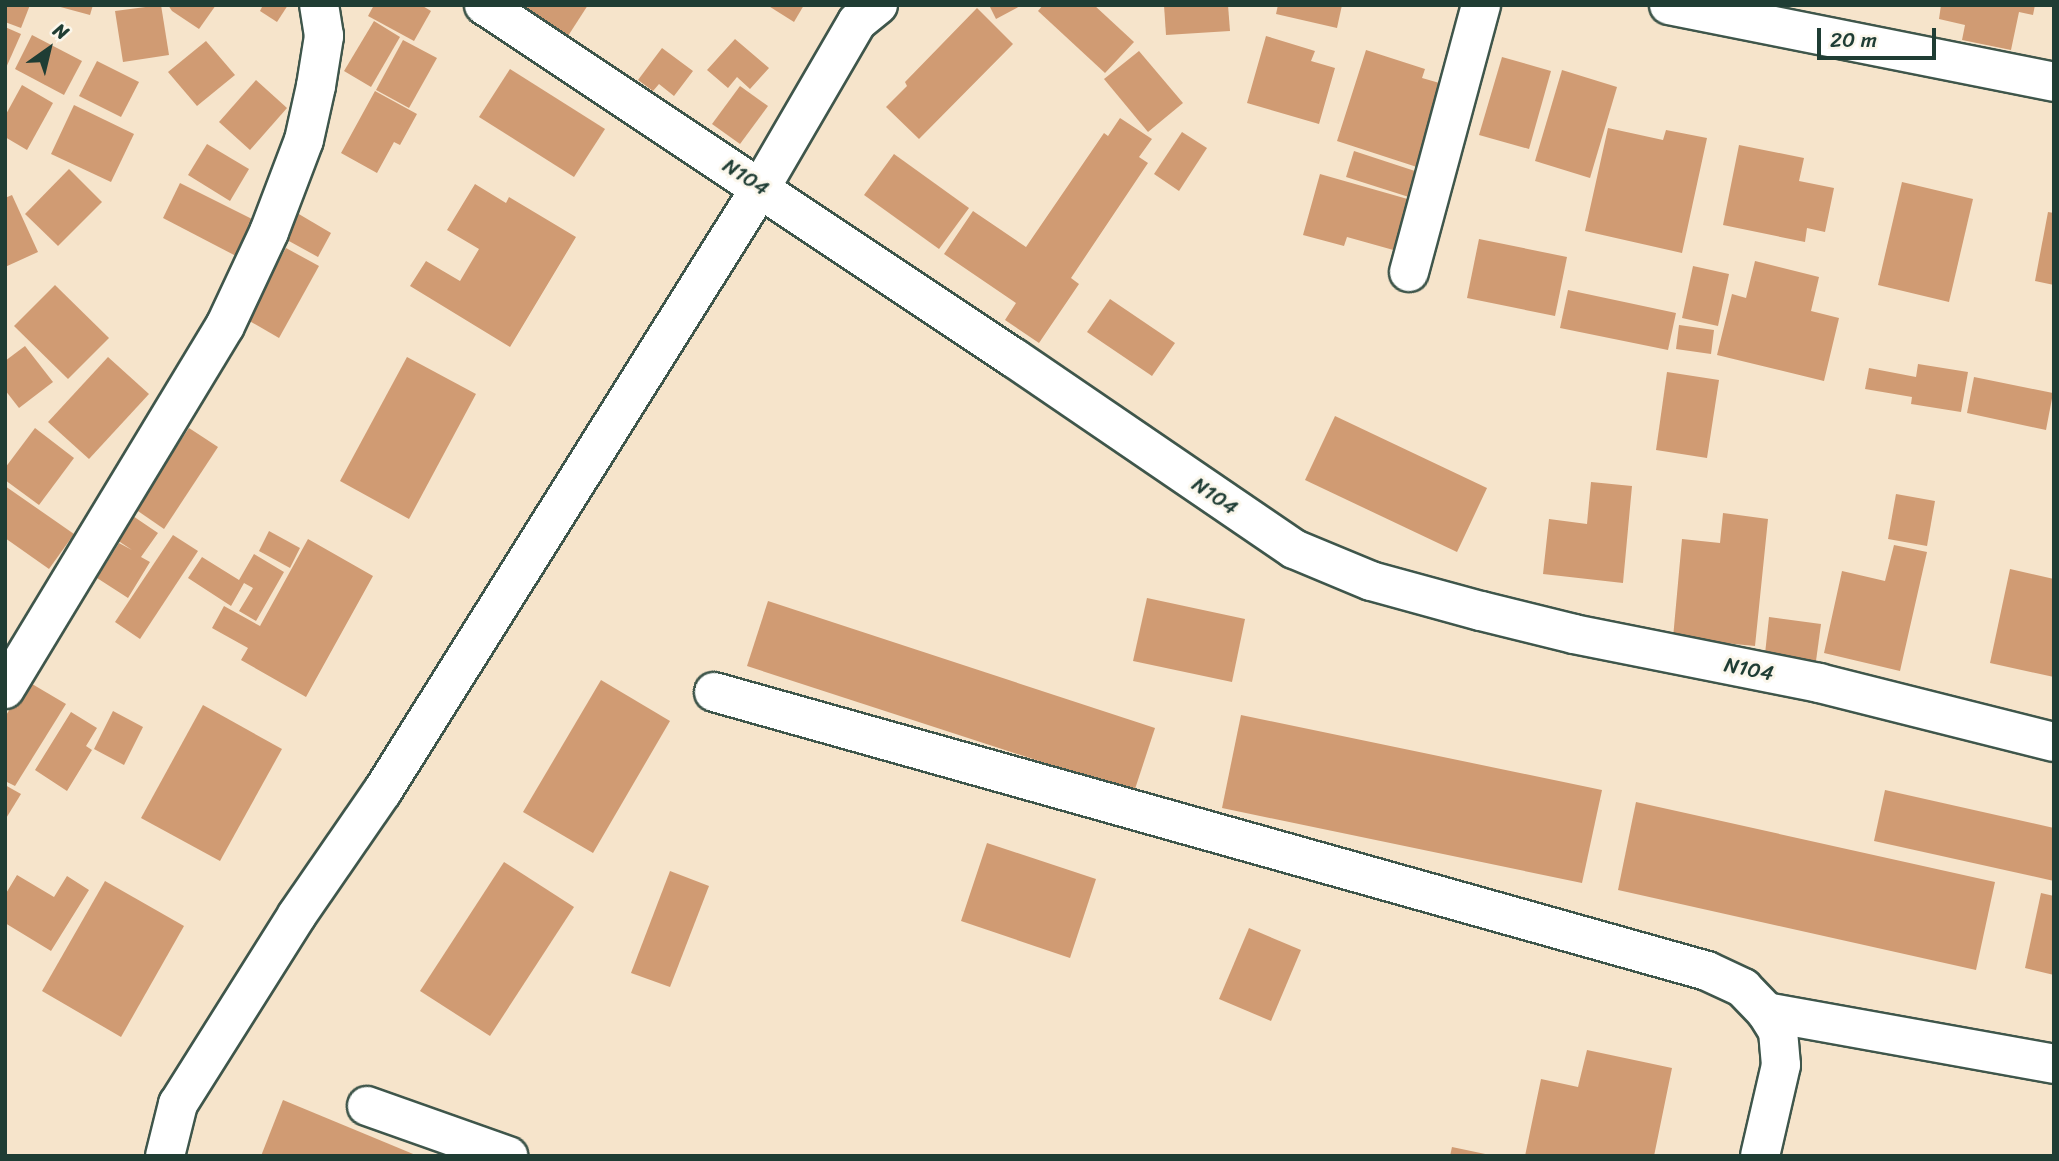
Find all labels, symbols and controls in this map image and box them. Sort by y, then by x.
north arrow [14,14,84,84]
text: N [46,14,76,49]
scale bar [1821,14,1940,58]
text: 20 m [1830,21,1877,59]
street label: N104 [718,153,774,201]
street label: N104 [1187,472,1243,520]
street label: N104 [1722,652,1776,686]

